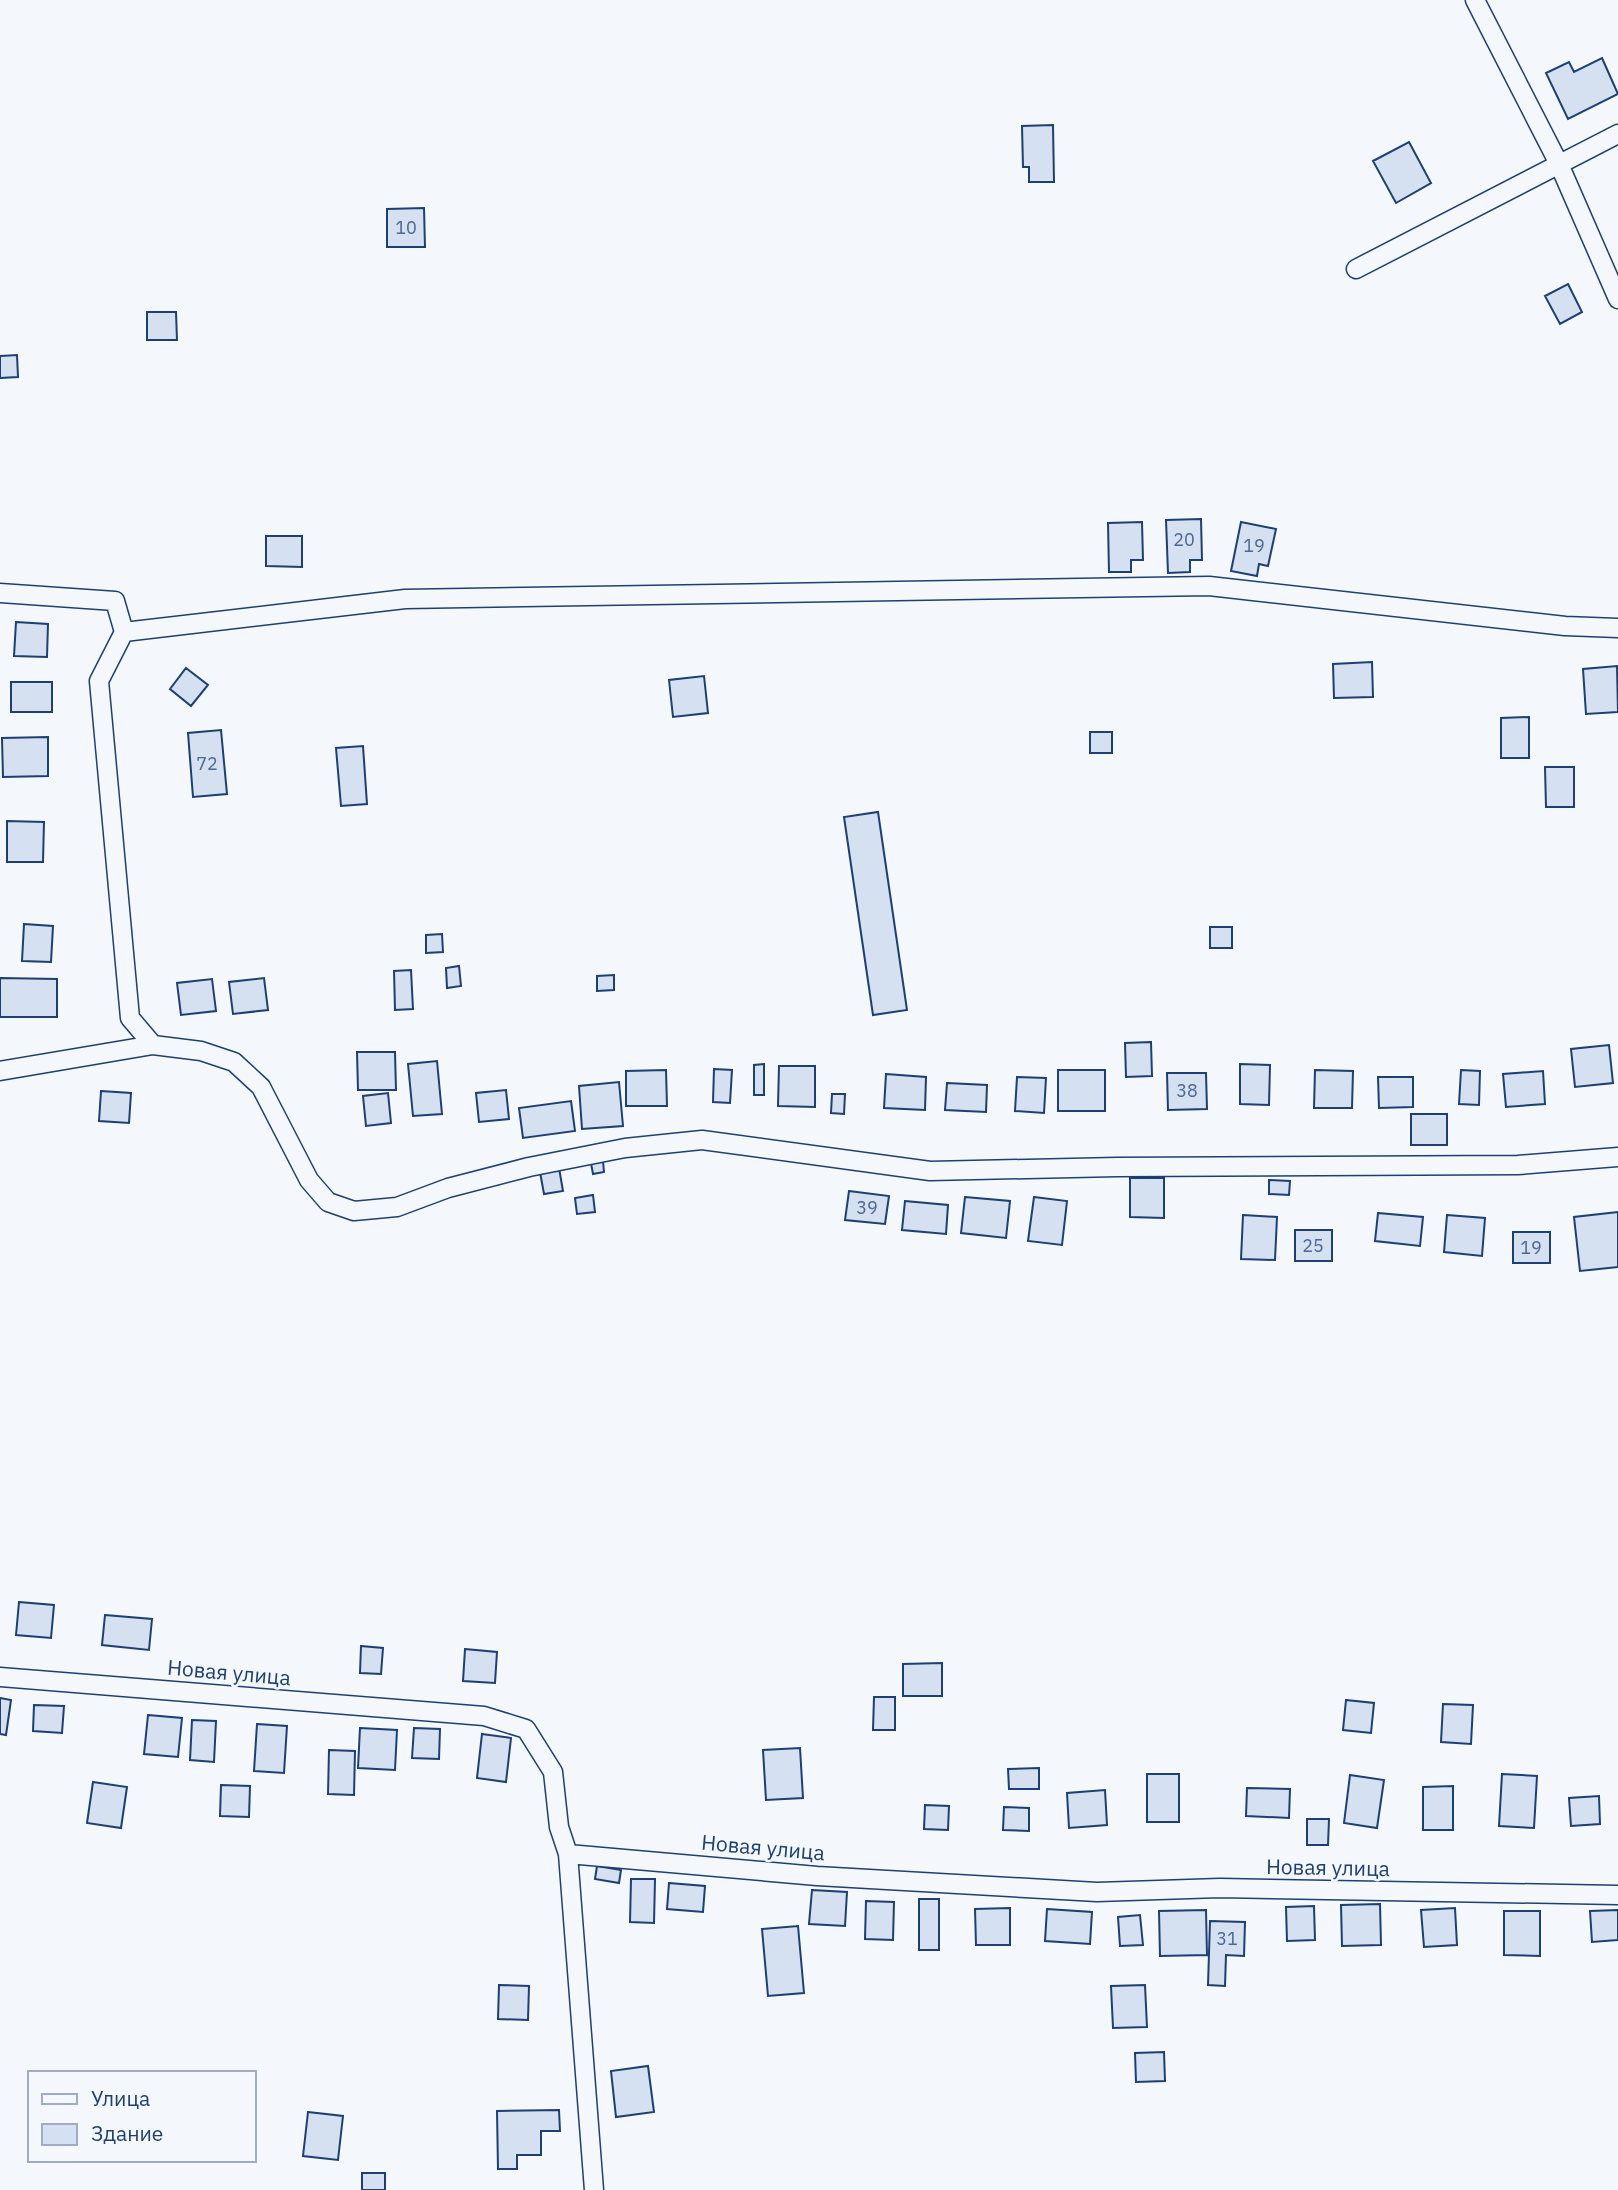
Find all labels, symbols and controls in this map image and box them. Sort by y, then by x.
house number: 10 [395,216,417,239]
house number: 20 [1173,528,1195,551]
house number: 19 [1243,534,1265,557]
house number: 72 [196,752,218,775]
house number: 38 [1176,1079,1198,1102]
house number: 39 [856,1196,878,1219]
house number: 25 [1302,1234,1324,1257]
house number: 19 [1520,1236,1542,1259]
street label: Новая улица [166,1653,292,1691]
street label: Новая улица [700,1828,826,1866]
street label: Новая улица [1266,1852,1390,1882]
house number: 31 [1216,1927,1238,1950]
legend [28,2071,256,2162]
text: Улица [91,2084,150,2112]
text: Здание [91,2119,163,2147]

